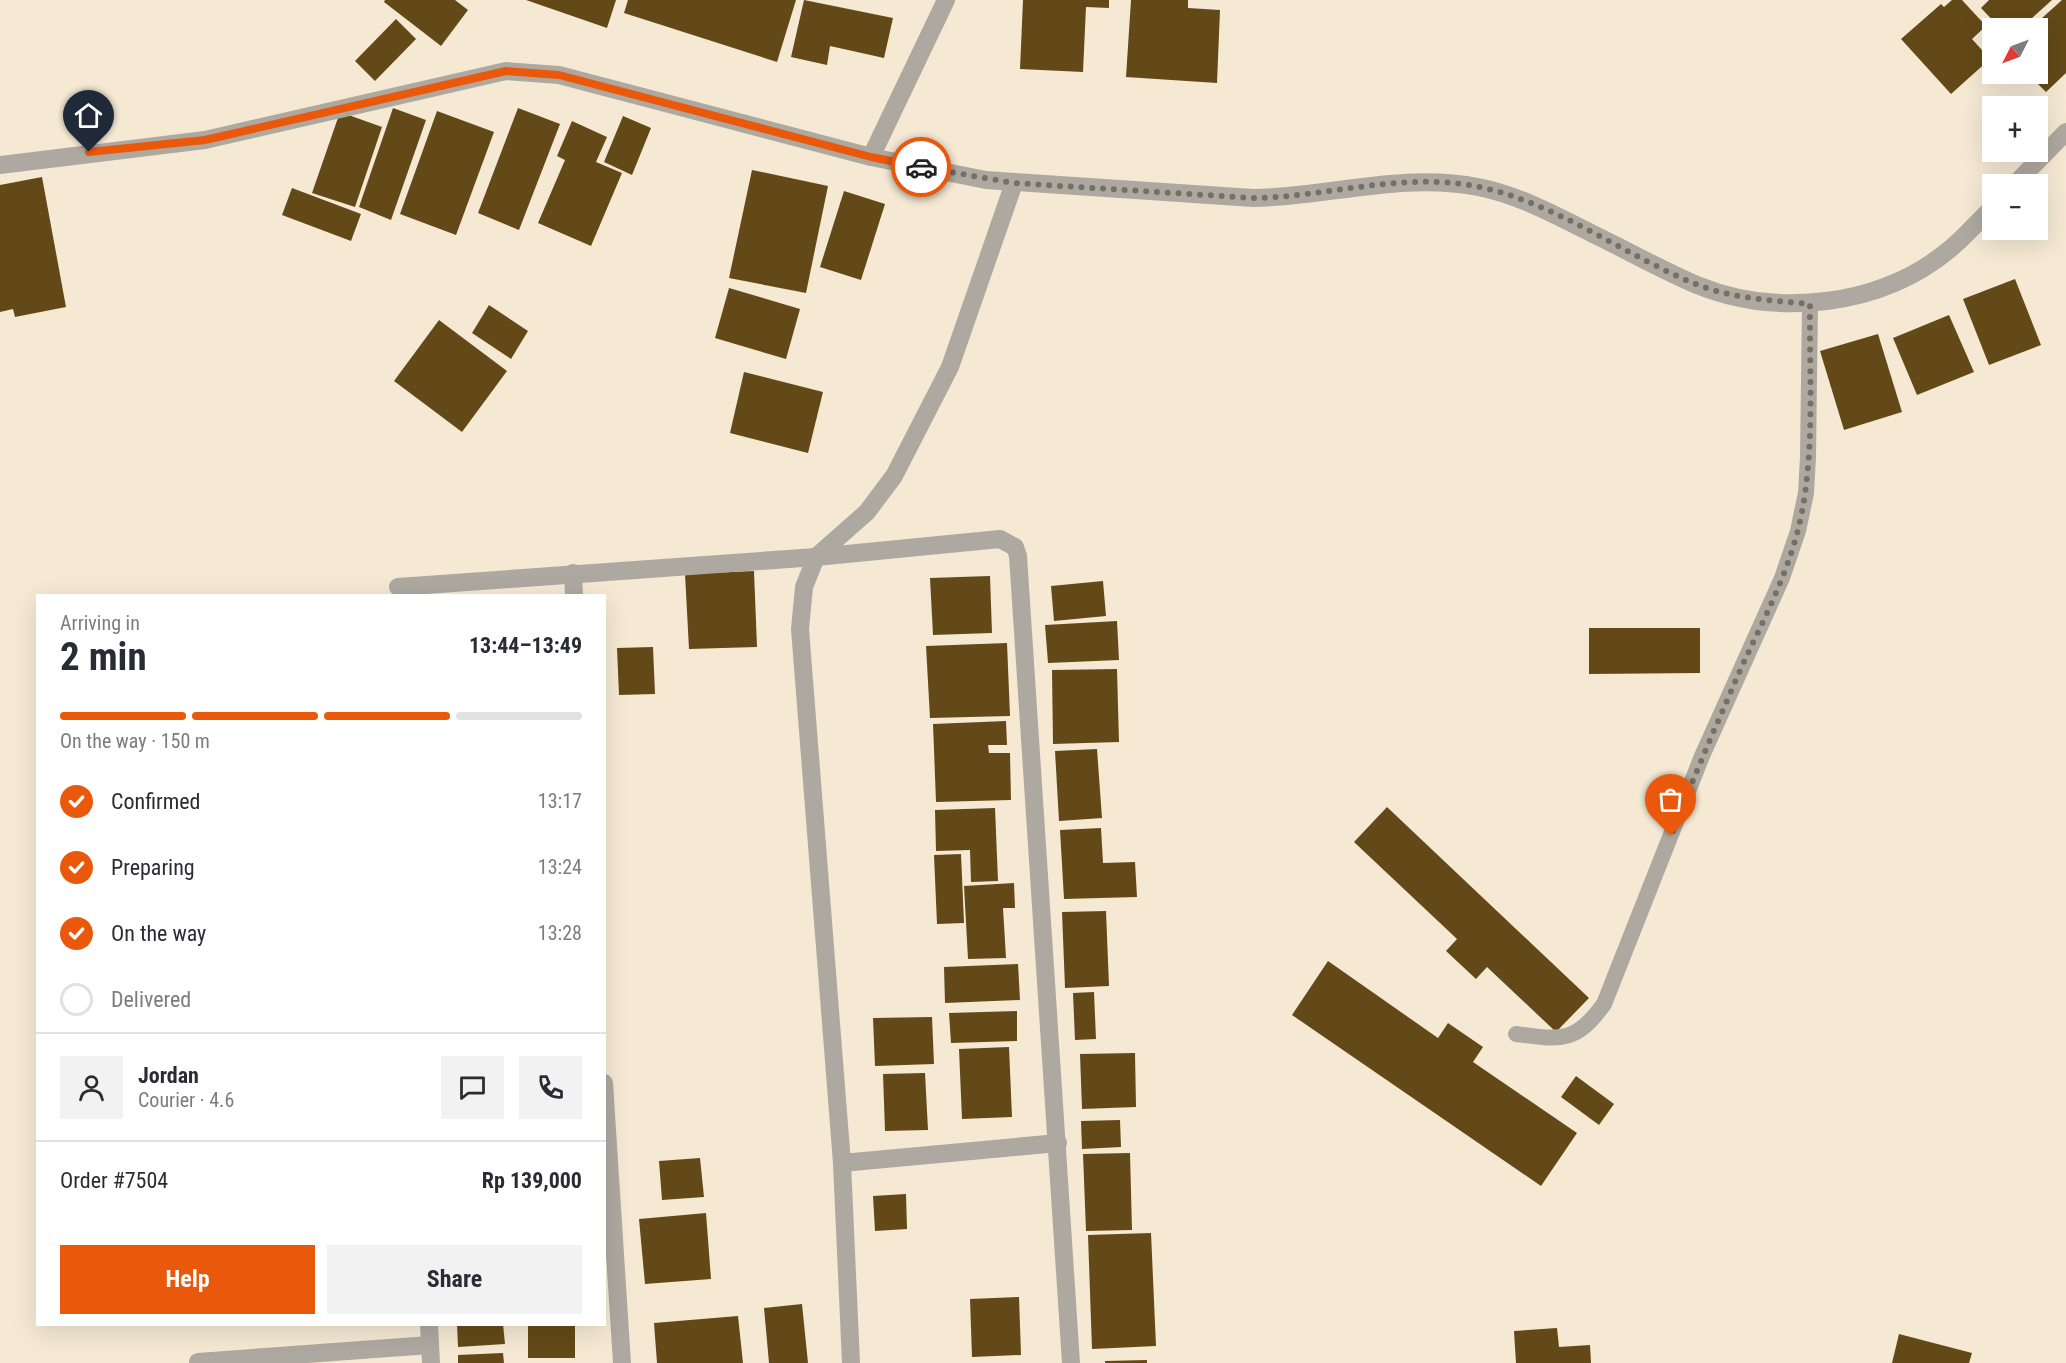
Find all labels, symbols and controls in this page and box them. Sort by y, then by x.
north arrow [1982,18,2048,84]
map controls [1982,18,2048,240]
pin [63,90,114,152]
button: + [1982,96,2048,162]
icon: home [72,99,105,132]
courier [891,137,951,197]
icon: car [905,151,938,184]
button: − [1982,174,2048,240]
text: Arriving in [60,611,140,635]
text: 13:44–13:49 [469,633,582,658]
text: 2 min [60,634,147,680]
text: On the way · 150 m [60,729,210,753]
pin [1645,774,1696,836]
icon: bag [1654,783,1687,816]
icon: check [60,785,93,818]
text: Confirmed [111,789,200,814]
text: 13:17 [538,789,582,813]
icon: check [60,851,93,884]
text: Preparing [111,855,195,880]
text: 13:24 [538,855,582,879]
icon: check [60,917,93,950]
text: On the way [111,921,206,946]
text: 13:28 [538,921,582,945]
text: Delivered [111,987,191,1012]
button: person [60,1056,123,1119]
button: chat [441,1056,504,1119]
button: phone [519,1056,582,1119]
text: Jordan [138,1063,199,1088]
text: Courier · 4.6 [138,1088,234,1112]
text: Order #7504 [60,1168,168,1193]
text: Rp 139,000 [482,1168,582,1193]
button: Help [60,1245,315,1314]
button: Share [327,1245,582,1314]

